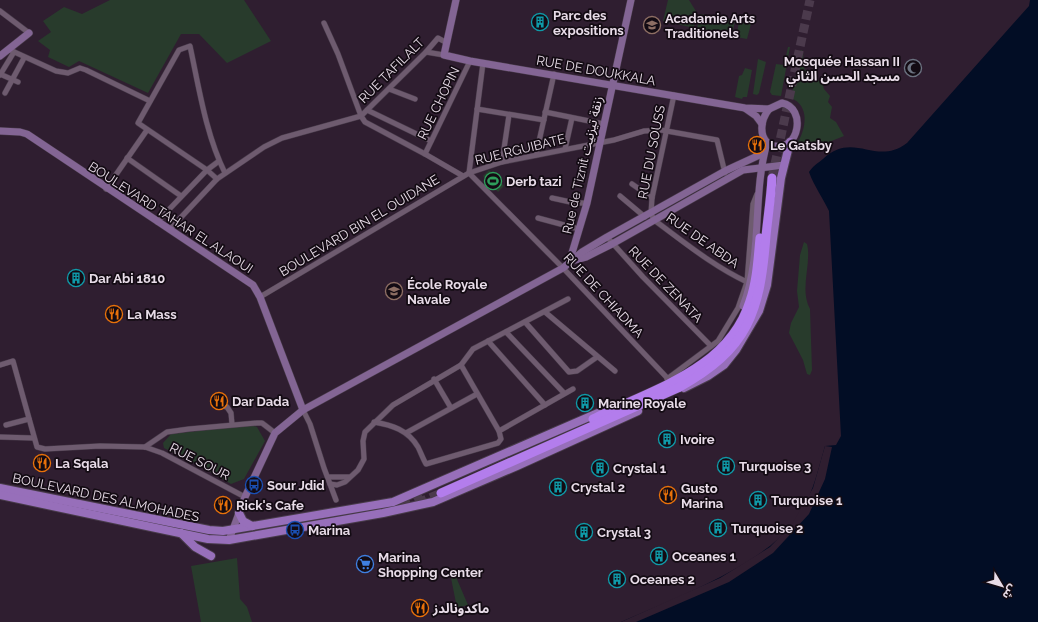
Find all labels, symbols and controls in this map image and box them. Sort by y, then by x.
place label: Parc des expositions [553,8,624,38]
place label: Acadamie Arts Traditionels [665,11,756,41]
building icon: Parc des expositions [530,12,550,32]
school or university icon: Acadamie Arts Traditionels [642,15,662,35]
street label: RUE TAFILALT [356,34,427,106]
street label: RUE DE DOUKKALA [535,53,657,88]
place label: Mosquée Hassan II مسجد الحسن الثاني [784,54,900,87]
mosque icon: Mosquée Hassan II مسجد الحسن الثاني [903,58,923,78]
street label: RUE CHOPIN [414,64,463,142]
street label: Rue de Tiznit زنقة تيزنيت [559,95,606,235]
street label: RUE DU SOUSS [635,104,668,200]
street label: RUE RGUIBATE [473,131,567,168]
restaurant icon: Le Gatsby [747,135,767,155]
place label: Le Gatsby [770,138,832,153]
street label: BOULEVARD TAHAR EL ALAOUI [86,159,256,276]
sports icon: Derb tazi [483,171,503,191]
street label: BOULEVARD BIN EL OUIDANE [277,172,442,279]
place label: Derb tazi [506,174,562,189]
street label: RUE DE ABDA [664,210,742,271]
street label: RUE DE ZENATA [626,243,706,326]
street label: RUE DE CHIADMA [561,250,647,341]
building icon: Dar Abi 1810 [66,268,86,288]
place label: Dar Abi 1810 [89,271,165,286]
place label: École Royale Navale [407,277,487,307]
school or university icon: École Royale Navale [384,281,404,301]
restaurant icon: La Mass [104,304,124,324]
place label: La Mass [127,307,177,322]
restaurant icon: Dar Dada [209,391,229,411]
building icon: Marine Royale [575,393,595,413]
place label: Dar Dada [232,394,290,409]
place label: Marine Royale [598,396,686,411]
building icon: Ivoire [657,429,677,449]
place label: Ivoire [680,432,715,447]
street label: RUE SOUR [167,440,232,483]
restaurant icon: La Sqala [32,453,52,473]
place label: La Sqala [55,456,109,471]
building icon: Turquoise 3 [716,456,736,476]
building icon: Crystal 1 [590,458,610,478]
place label: Turquoise 3 [739,459,811,474]
place label: Crystal 1 [613,461,667,476]
street label: BOULEVARD DES ALMOHADES [11,470,201,525]
bus stop icon: Sour Jdid [244,475,264,495]
building icon: Crystal 2 [548,477,568,497]
place label: Sour Jdid [267,478,325,493]
place label: Crystal 2 [571,480,625,495]
place label: Gusto Marina [681,481,724,511]
restaurant icon: Gusto Marina [658,485,678,505]
building icon: Turquoise 1 [748,490,768,510]
place label: Turquoise 1 [771,493,843,508]
restaurant icon: Rick's Cafe [213,495,233,515]
place label: Rick's Cafe [236,498,304,513]
building icon: Turquoise 2 [708,518,728,538]
bus stop icon: Marina [285,520,305,540]
place label: Turquoise 2 [731,521,803,536]
building icon: Crystal 3 [574,522,594,542]
place label: Marina [308,523,351,538]
place label: Crystal 3 [597,525,651,540]
building icon: Oceanes 1 [649,546,669,566]
place label: Oceanes 1 [672,549,737,564]
place label: Marina Shopping Center [378,550,483,580]
supermarket icon: Marina Shopping Center [355,554,375,574]
north arrow [982,566,1022,606]
building icon: Oceanes 2 [607,569,627,589]
place label: Oceanes 2 [630,572,695,587]
text: ش [1000,582,1019,602]
restaurant icon: ماكدونالدز [410,598,430,618]
place label: ماكدونالدز [432,601,489,616]

